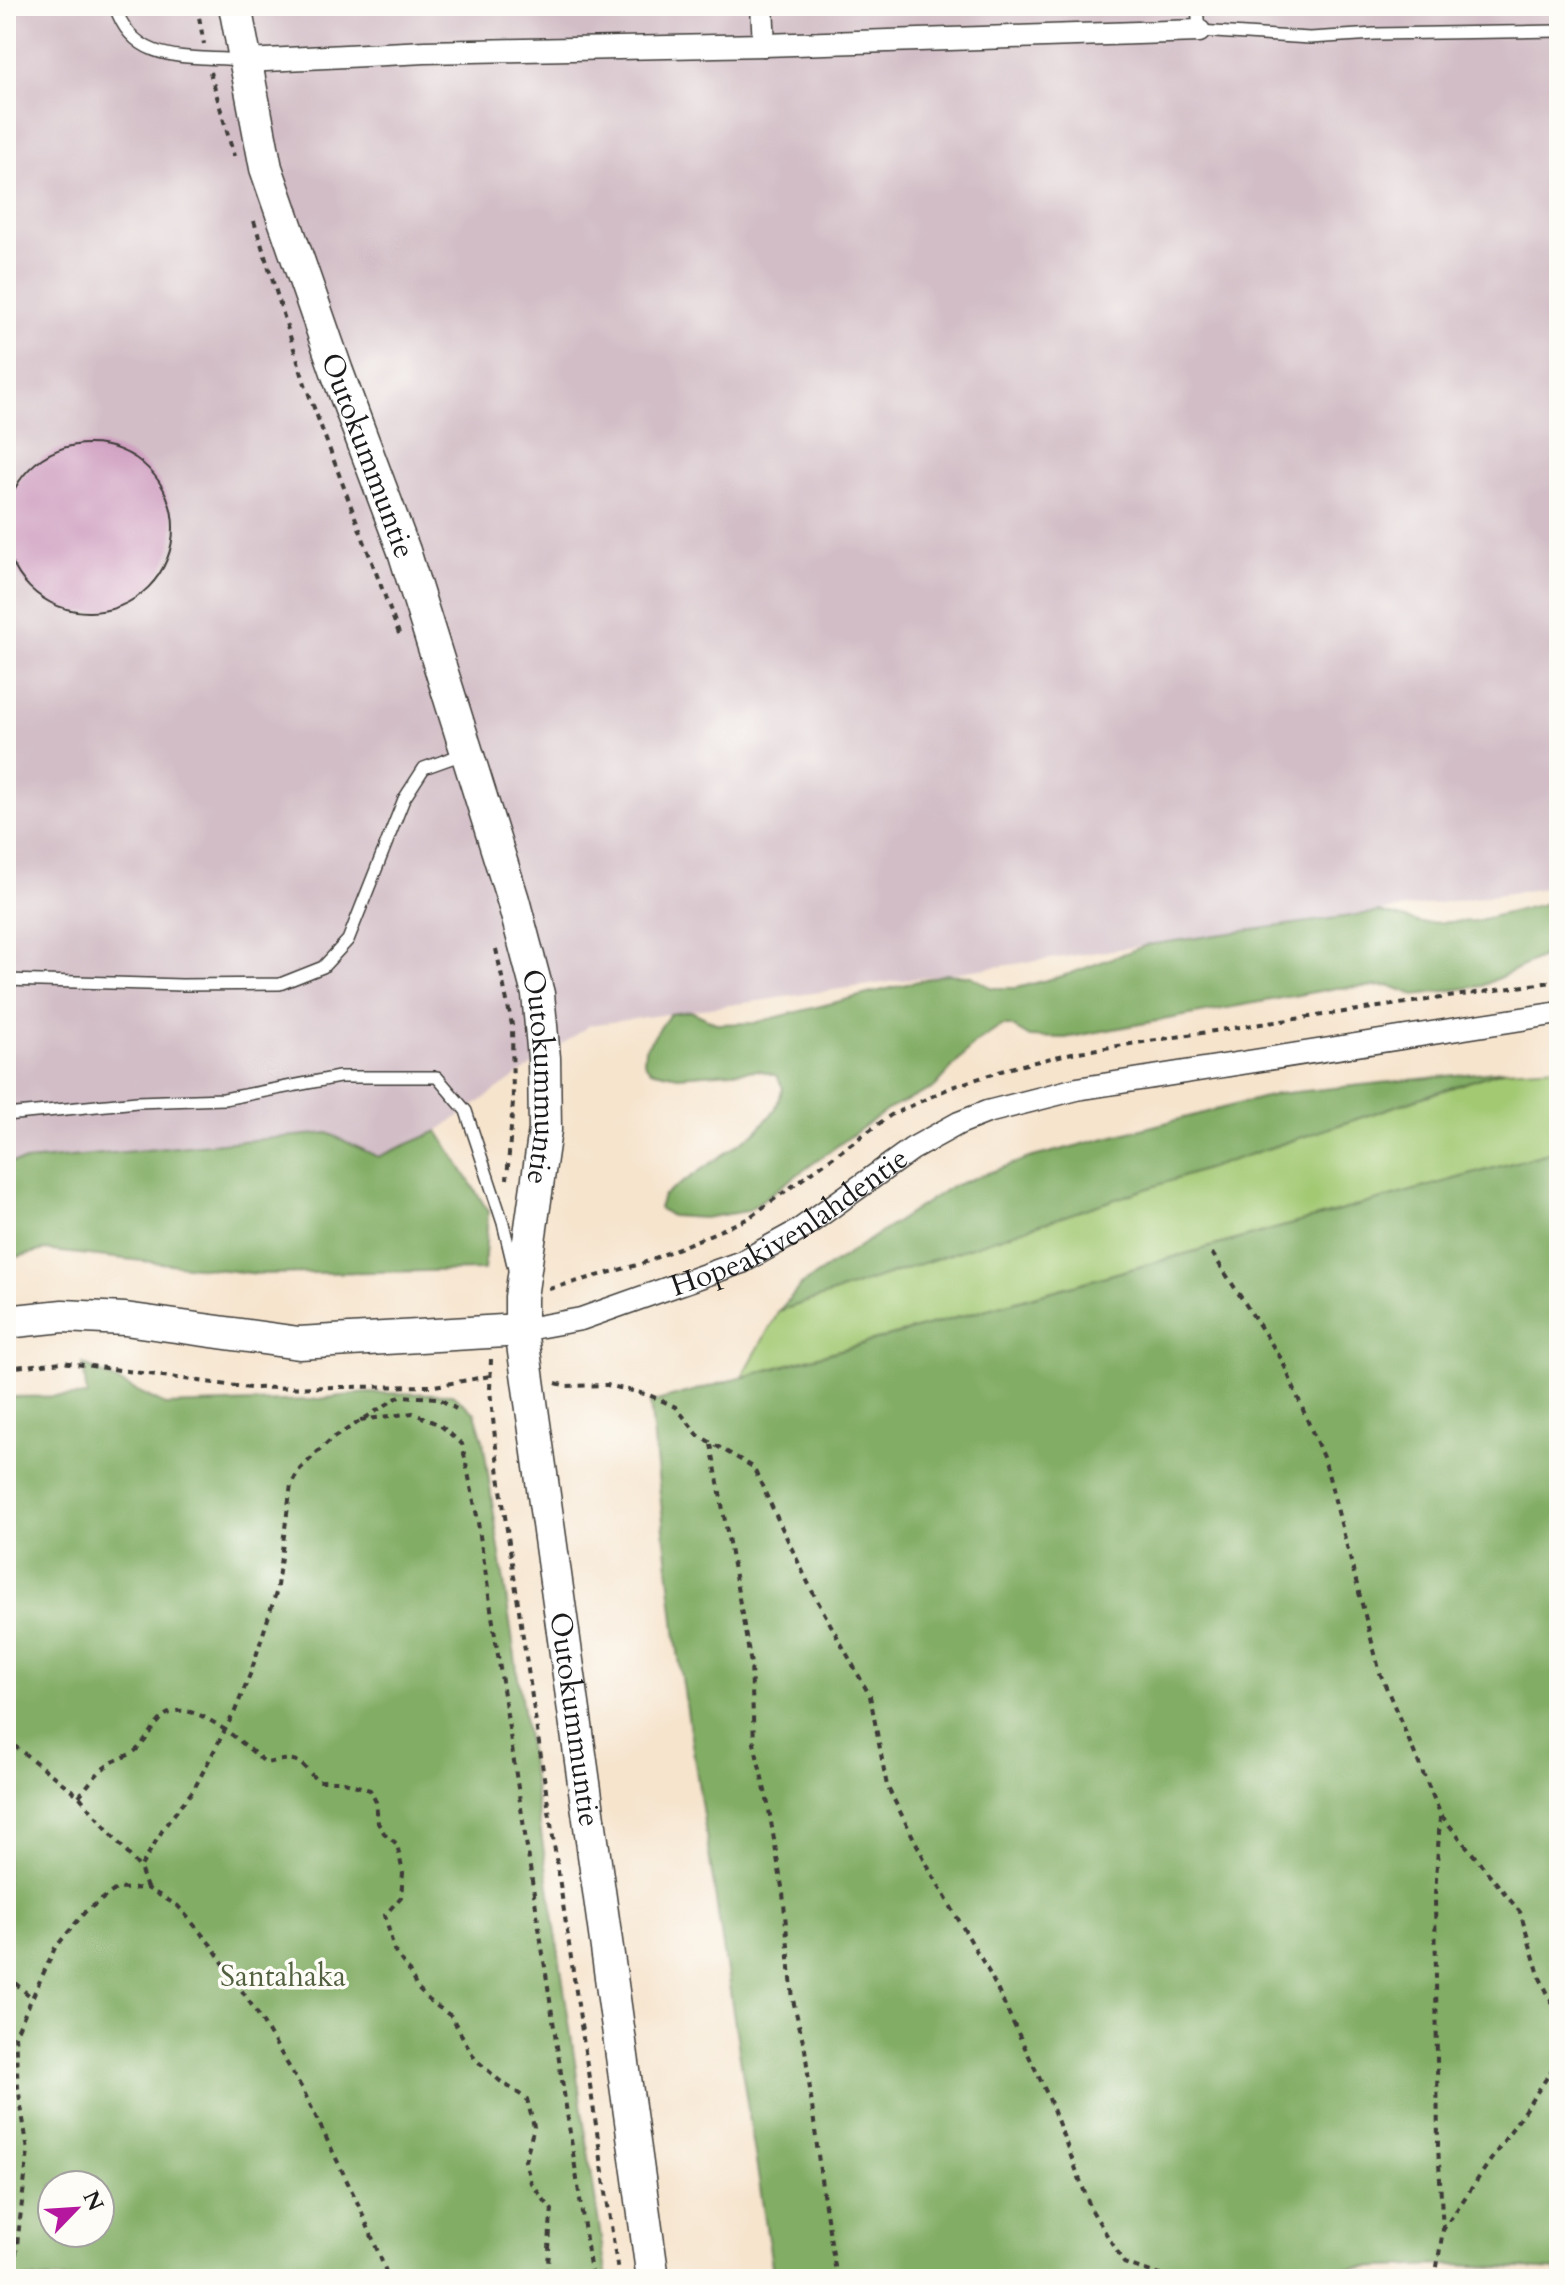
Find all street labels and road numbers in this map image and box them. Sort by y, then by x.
street label: Outokummuntie [311,347,425,564]
street label: Outokummuntie [511,965,565,1187]
street label: Hopeakivenlahdentie [665,1138,917,1307]
street label: Outokummuntie [539,1609,610,1829]

